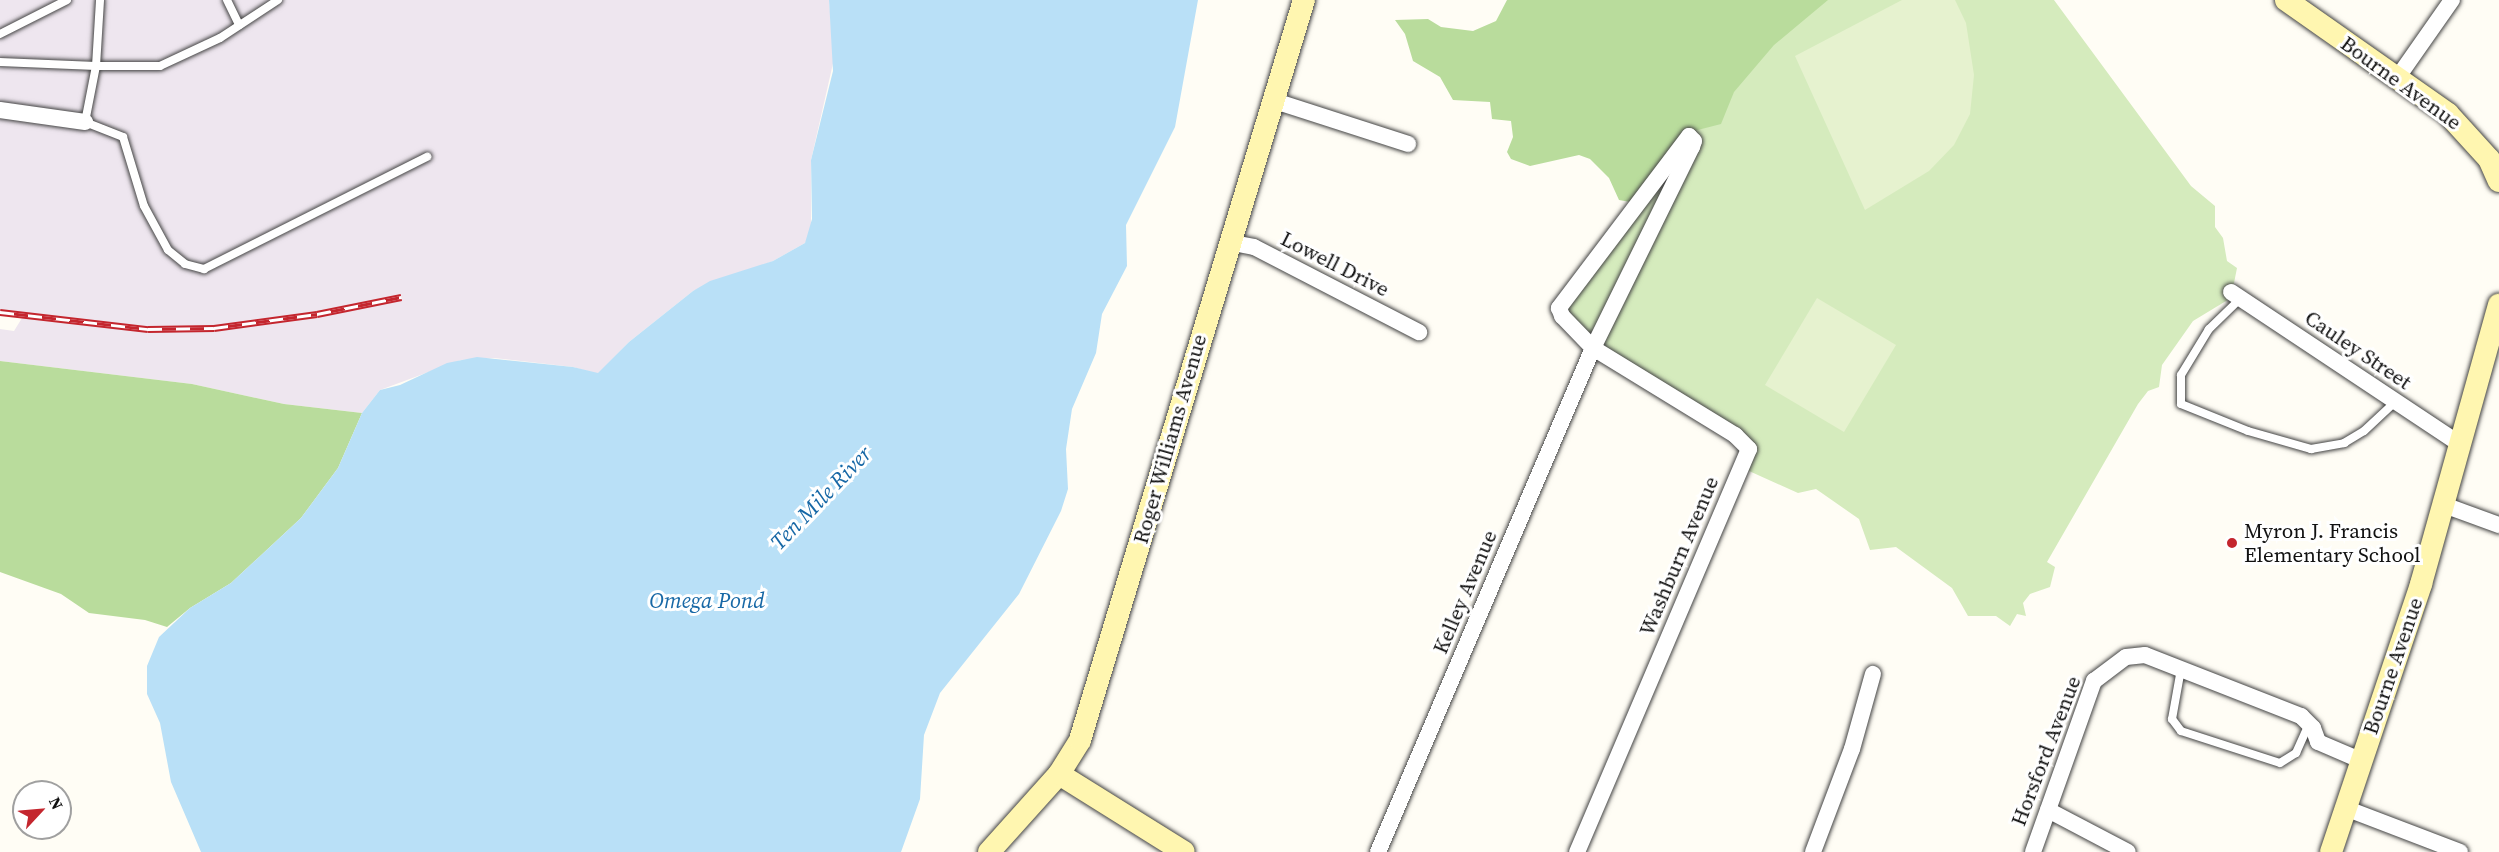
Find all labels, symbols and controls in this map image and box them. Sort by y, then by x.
street label: Bourne Avenue [2336,31,2466,135]
street label: Lowell Drive [1277,226,1393,302]
street label: Cauley Street [2300,305,2416,395]
street label: Roger Williams Avenue [1128,331,1212,547]
water label: Ten Mile River [765,441,877,555]
street label: Washburn Avenue [1634,473,1724,639]
place label: Myron J. Francis Elementary School [2244,518,2421,568]
street label: Kelley Avenue [1428,526,1502,658]
marker: Myron J. Francis Elementary School [2225,536,2239,550]
water label: Omega Pond [649,588,765,614]
street label: Bourne Avenue [2358,594,2428,738]
street label: Horsford Avenue [2006,673,2086,829]
north arrow [12,780,72,840]
text: N [44,793,69,813]

